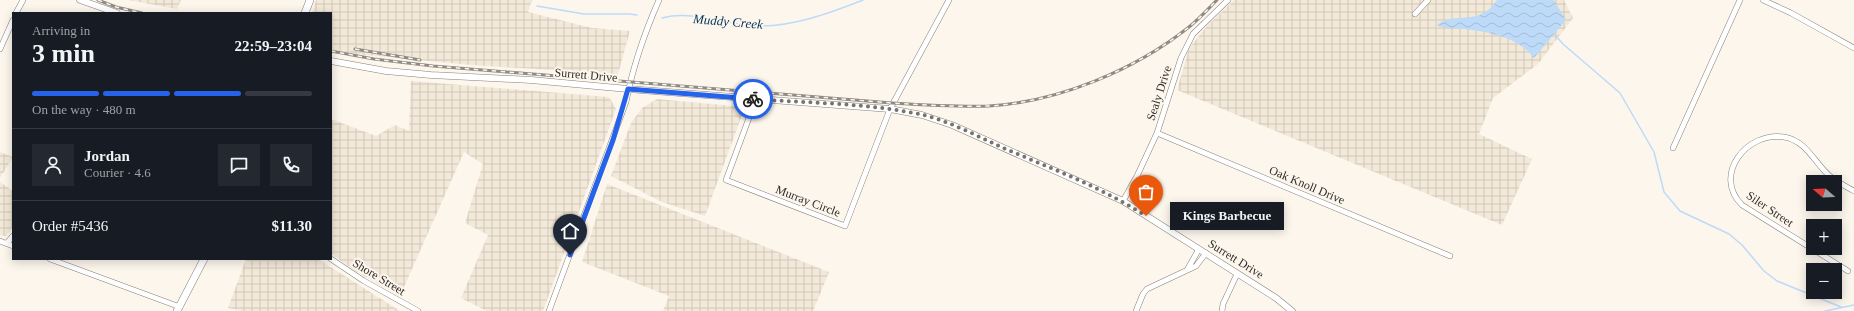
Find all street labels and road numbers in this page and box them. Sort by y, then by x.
street label: Sealy Drive [1144,64,1174,122]
street label: Surrett Drive [554,65,618,85]
street label: Oak Knoll Drive [1267,163,1347,207]
street label: Murray Circle [774,182,842,220]
street label: Siler Street [1744,188,1797,230]
street label: Surrett Drive [1206,236,1266,282]
street label: Shore Street [350,256,408,299]

